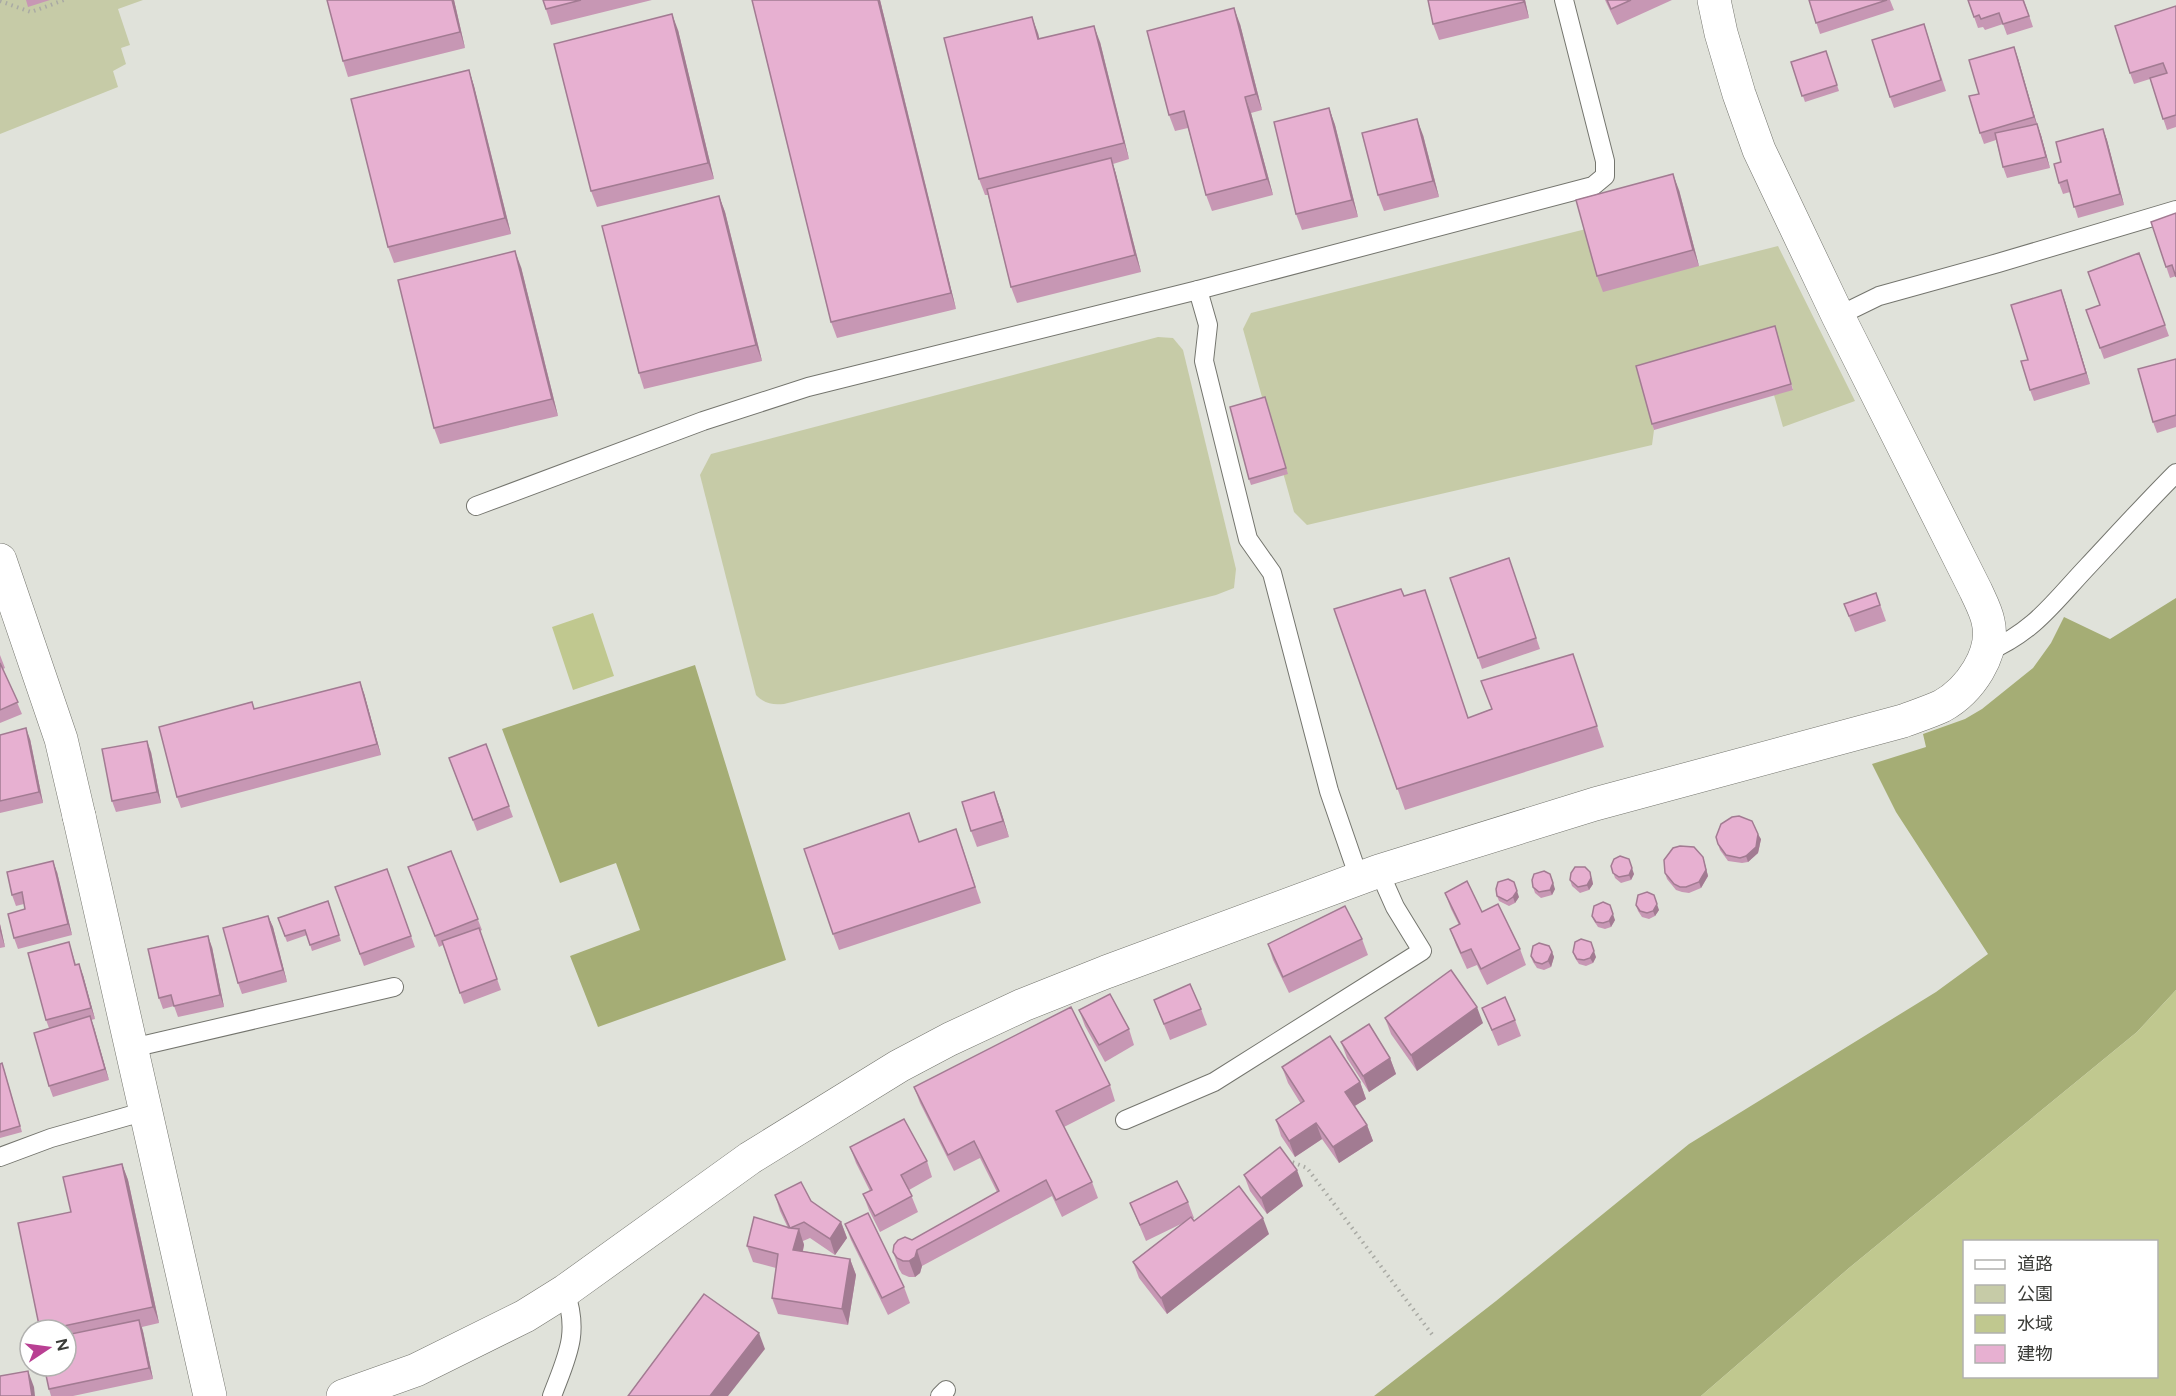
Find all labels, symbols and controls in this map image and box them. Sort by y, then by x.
legend [1963,1240,2158,1378]
text: 道路 [2017,1253,2053,1275]
text: 公園 [2017,1283,2053,1305]
text: 水域 [2017,1313,2053,1335]
north arrow [18,1318,78,1378]
text: N [51,1337,73,1353]
text: 建物 [2017,1343,2053,1365]

